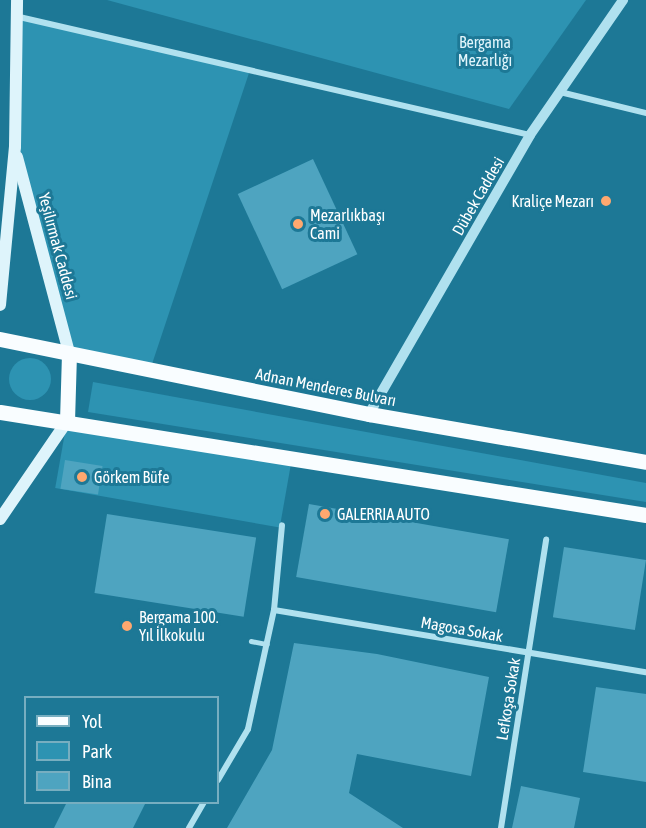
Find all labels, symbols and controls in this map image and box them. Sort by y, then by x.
park label: Bergama Mezarlığı [458,32,512,70]
street label: Dübek Caddesi [448,153,508,239]
street label: Yeşilırmak Caddesi [34,190,82,302]
place label: Kraliçe Mezarı [511,191,594,211]
marker: Kraliçe Mezarı [599,194,613,208]
place label: Mezarlıkbaşı Cami [310,205,385,243]
marker: Mezarlıkbaşı Cami [291,217,305,231]
street label: Adnan Menderes Bulvarı [254,364,398,410]
place label: Görkem Büfe [94,467,169,487]
marker: Görkem Büfe [75,470,89,484]
place label: GALERRIA AUTO [337,504,430,524]
marker: GALERRIA AUTO [318,507,332,521]
place label: Bergama 100. Yıl İlkokulu [139,607,219,645]
street label: Magosa Sokak [419,612,505,646]
marker: Bergama 100. Yıl İlkokulu [120,619,134,633]
street label: Lefkoşa Sokak [492,656,524,742]
legend [24,696,219,804]
text: Yol [82,711,102,732]
text: Park [82,741,112,762]
text: Bina [82,771,112,792]

